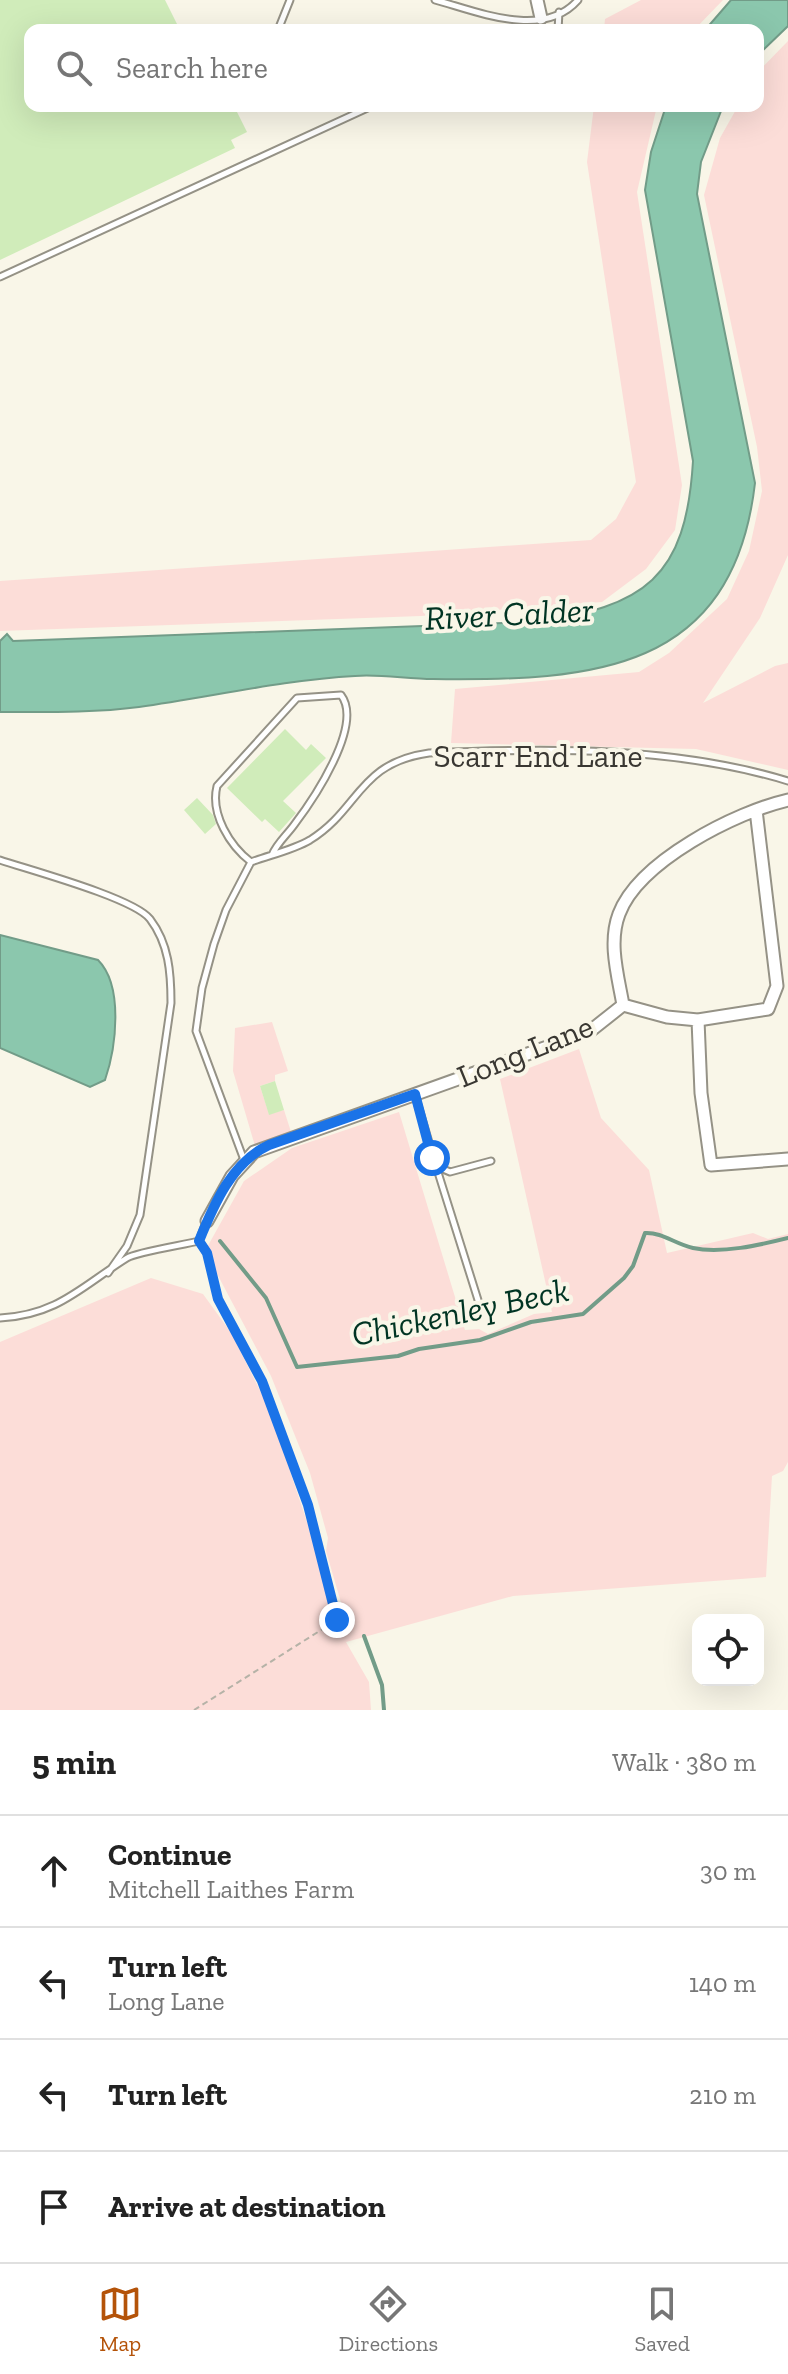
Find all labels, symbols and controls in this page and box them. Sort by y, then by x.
search box [24,24,764,112]
icon: search [52,46,96,90]
text: Search here [116,50,268,86]
water label: River Calder [424,589,595,639]
street label: Scarr End Lane [433,737,643,775]
street label: Long Lane [451,1007,599,1095]
route start [414,1140,450,1176]
water label: Chickenley Beck [348,1269,572,1355]
route end [319,1602,355,1638]
map controls [692,1614,764,1686]
button: locate [692,1614,764,1686]
text: 5 min [32,1742,116,1783]
text: Walk · 380 m [612,1746,756,1778]
text: Continue [108,1837,232,1873]
icon: ahead [32,1849,76,1893]
text: 30 m [700,1855,756,1887]
text: Mitchell Laithes Farm [108,1873,354,1905]
text: Turn left [108,1949,227,1985]
icon: left [32,1961,76,2005]
text: 140 m [689,1967,756,1999]
text: Long Lane [108,1985,224,2017]
icon: left [32,2073,76,2117]
text: Turn left [108,2077,227,2113]
text: 210 m [689,2079,756,2111]
icon: arrive [32,2185,76,2229]
text: Arrive at destination [108,2189,385,2225]
tab: Map [98,2282,142,2357]
tab: Directions [339,2282,438,2357]
tab: Saved [635,2282,690,2357]

